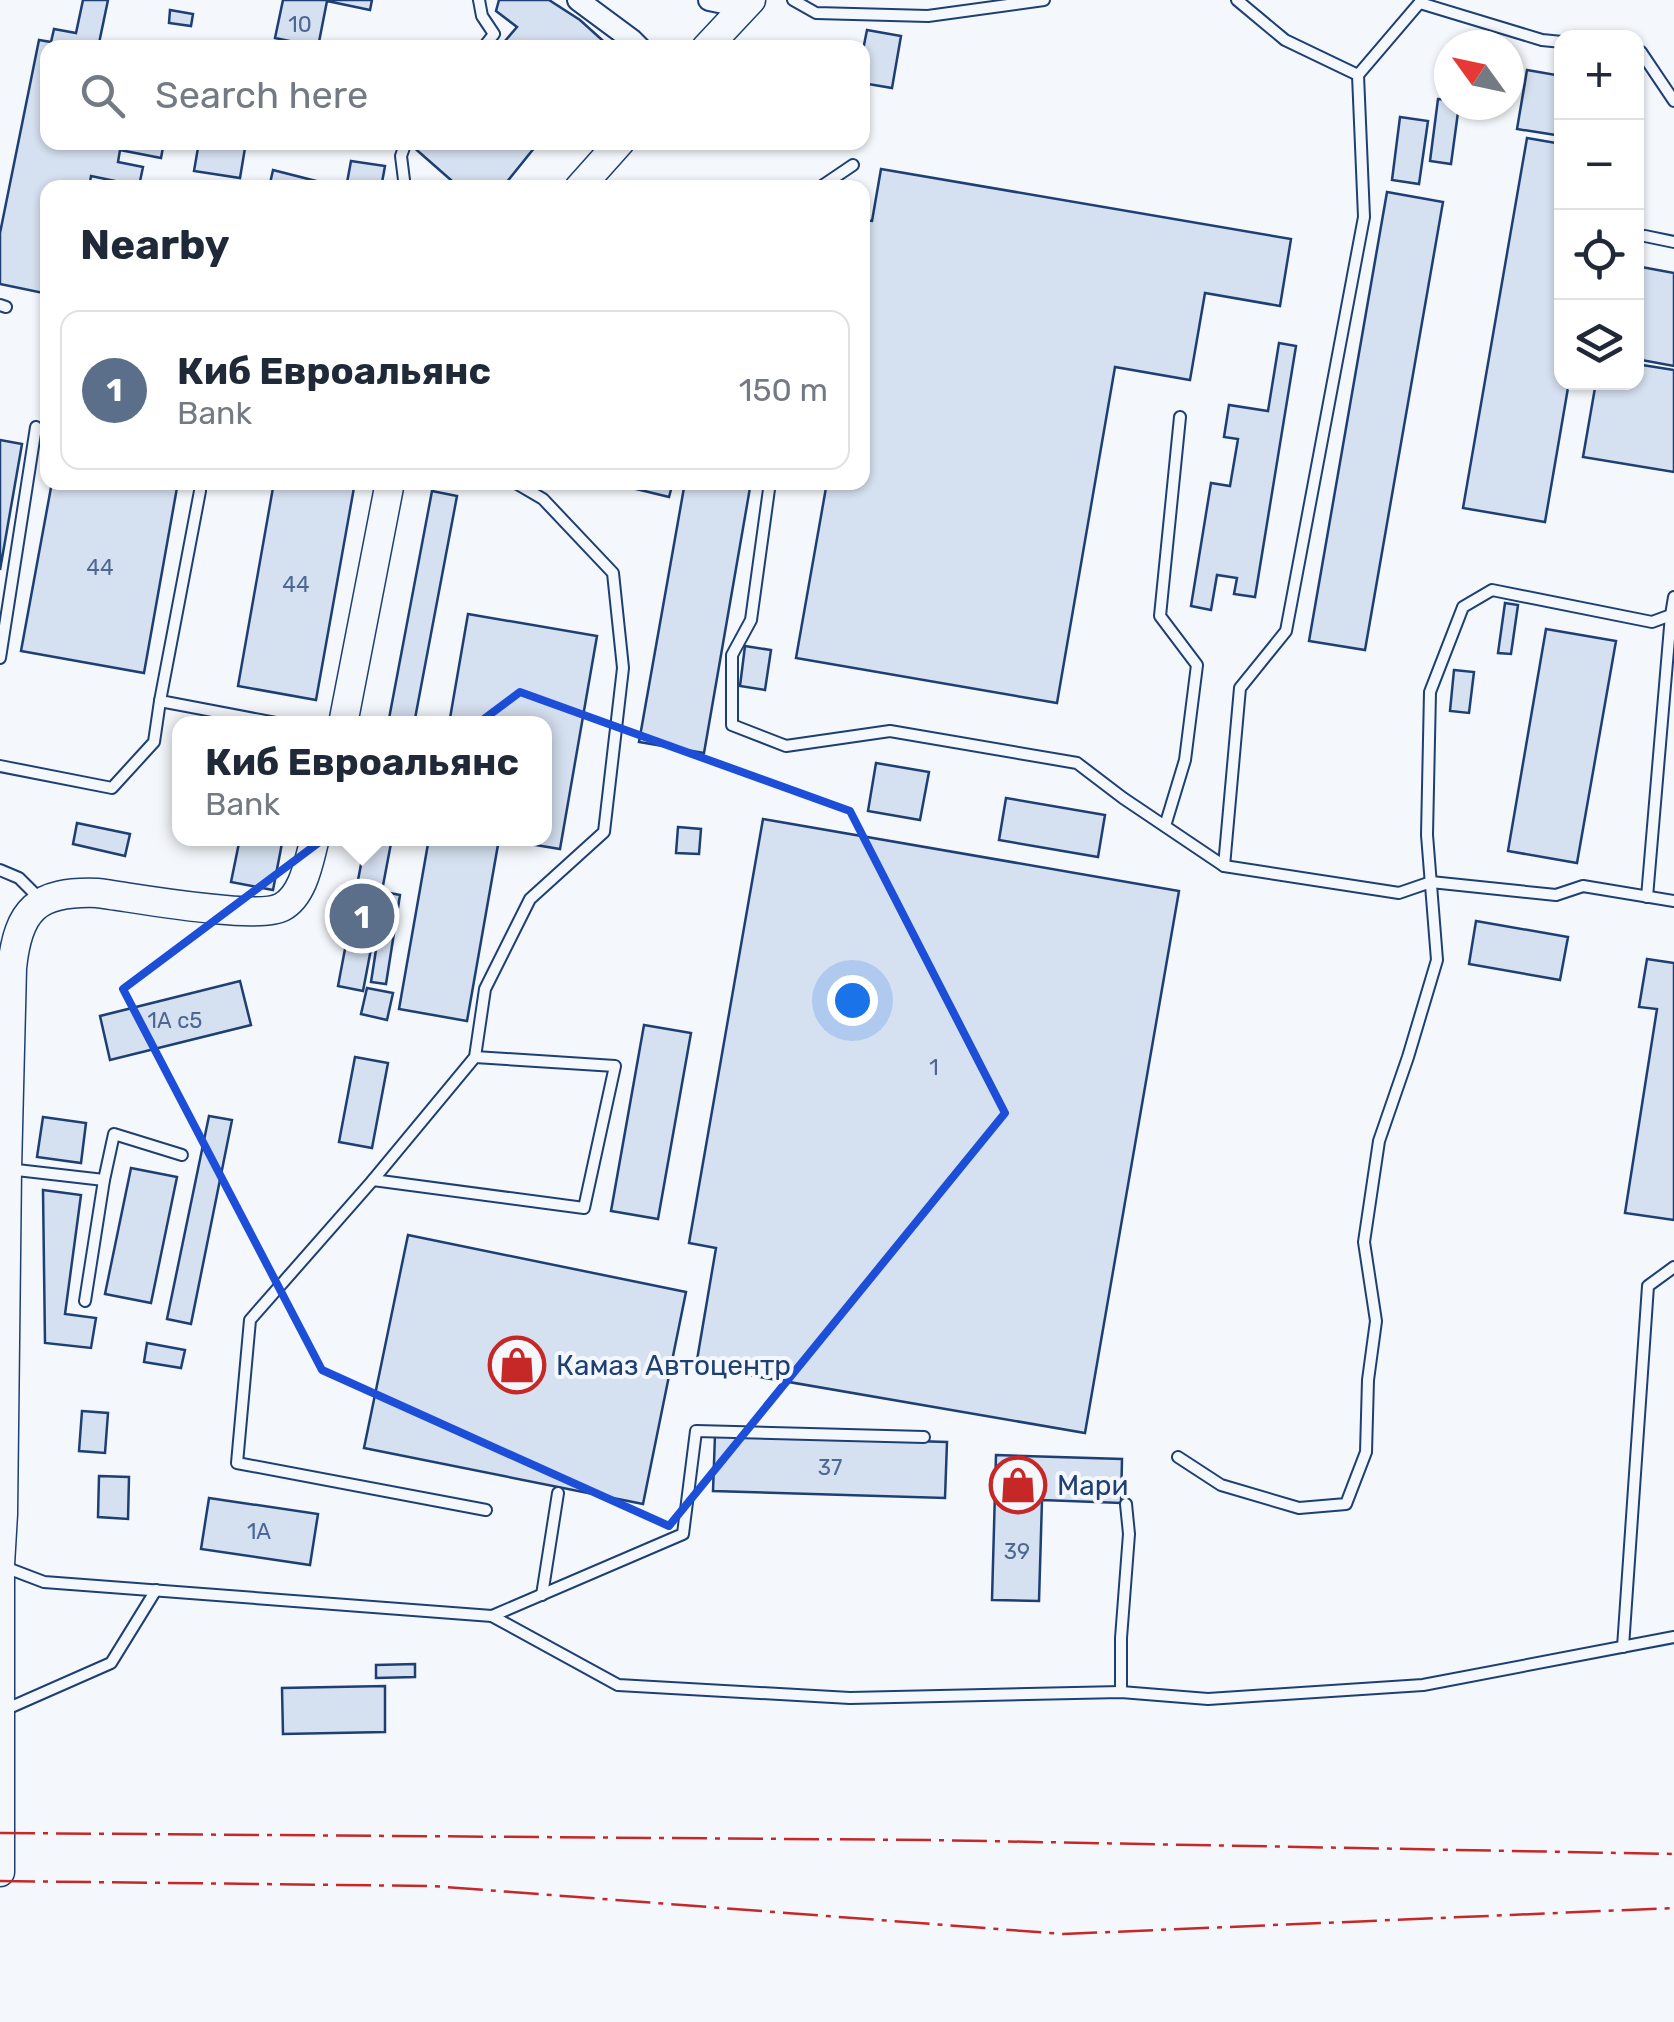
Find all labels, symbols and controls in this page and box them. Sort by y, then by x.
house number: 10 [288,11,312,38]
north arrow [1434,30,1524,120]
map controls [1554,30,1644,390]
button: + [1554,30,1644,120]
search box [40,40,870,150]
icon: search [75,68,130,123]
text: Search here [155,72,368,118]
button: − [1554,120,1644,210]
button: locate [1554,210,1644,300]
text: Nearby [80,220,230,270]
button: layers [1554,300,1644,390]
text: Киб Евроальянс [177,348,491,394]
text: 1 [107,371,122,409]
text: 150 m [739,371,828,409]
text: Bank [177,394,252,432]
house number: 44 [86,554,114,581]
house number: 44 [282,571,310,598]
popup [172,716,552,846]
text: Киб Евроальянс [205,739,519,785]
text: Bank [205,785,280,823]
pin: 1 [330,878,394,954]
your location [827,975,878,1026]
house number: 1А с5 [148,1007,202,1034]
house number: 1 [929,1054,939,1081]
shop icon: Камаз Автоцентр [487,1335,547,1395]
place label: Камаз Автоцентр [556,1349,791,1382]
house number: 37 [818,1454,842,1481]
shop icon: Мари [988,1455,1048,1515]
place label: Мари [1057,1469,1128,1502]
house number: 1А [247,1518,271,1545]
house number: 39 [1004,1538,1030,1565]

